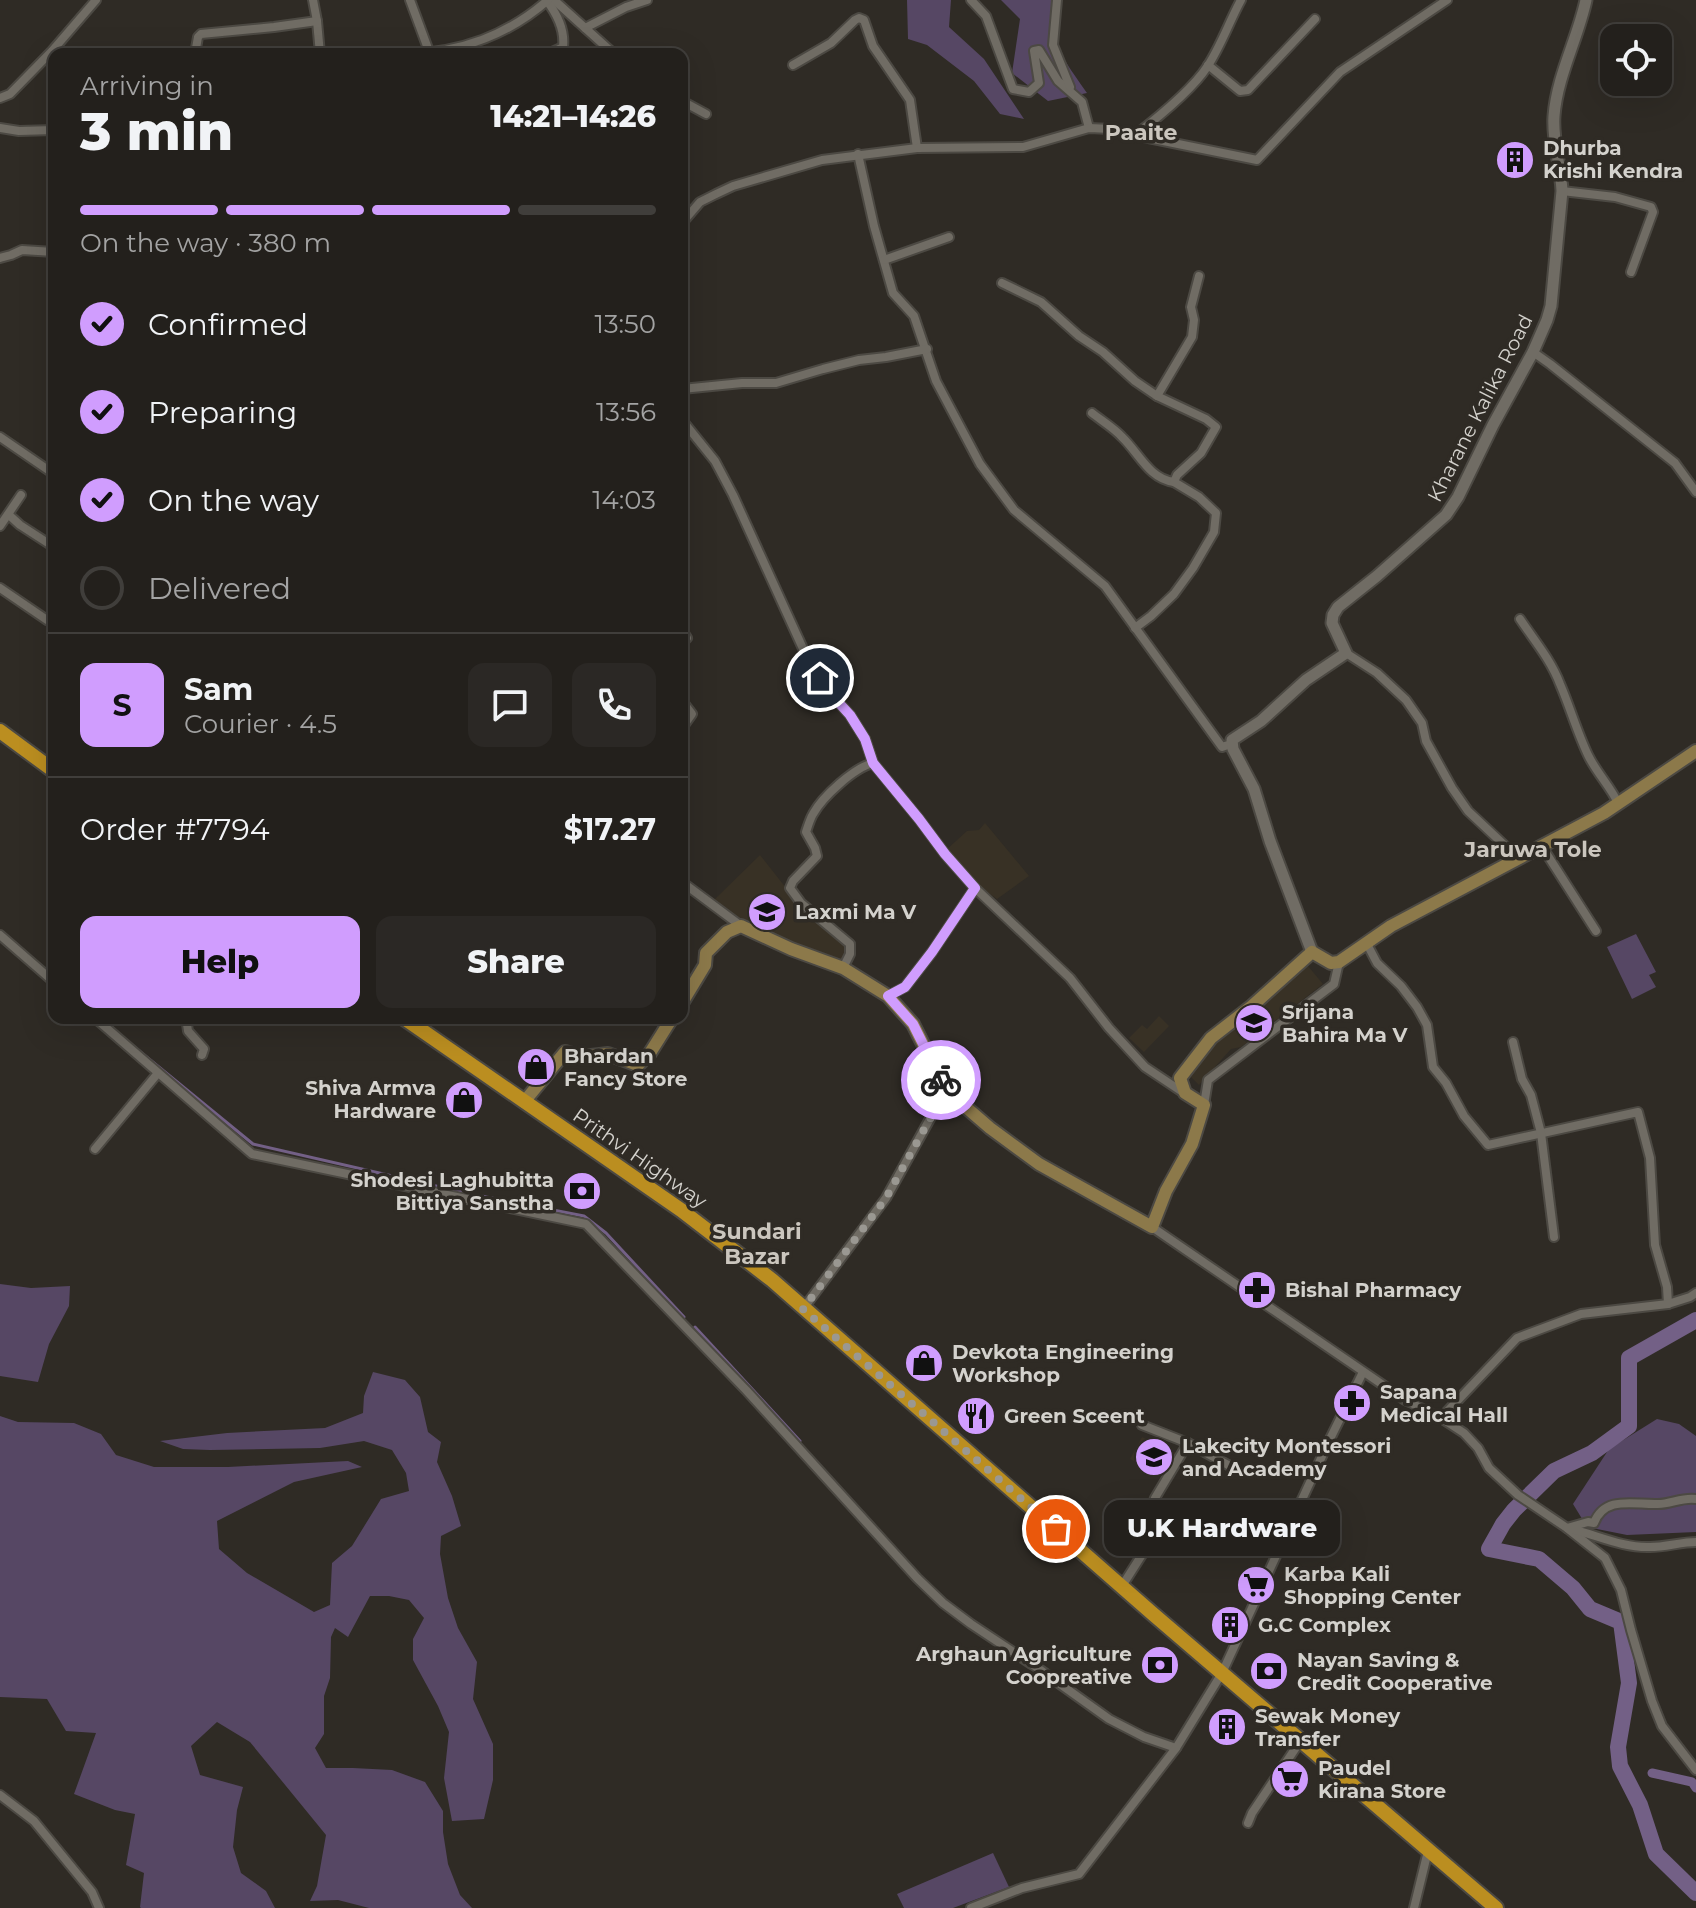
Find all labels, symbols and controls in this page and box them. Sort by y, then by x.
map controls [1600,24,1672,96]
button: locate [1600,24,1672,96]
text: Arriving in [80,70,214,102]
text: 14:21–14:26 [490,98,656,135]
text: 3 min [80,100,233,163]
district label: Paaite [1105,119,1177,146]
place label: Dhurba Krishi Kendra [1543,136,1683,183]
building icon: Dhurba Krishi Kendra [1494,139,1536,181]
text: On the way · 380 m [80,227,331,259]
icon: check [80,302,124,346]
text: Confirmed [148,306,308,343]
text: 13:50 [595,308,656,340]
street label: Kharane Kalika Road [1422,310,1538,506]
icon: check [80,390,124,434]
text: Preparing [148,394,297,431]
text: 13:56 [596,396,656,428]
icon: check [80,478,124,522]
text: On the way [148,482,319,519]
text: 14:03 [592,484,656,516]
text: Delivered [148,570,291,607]
pin [786,644,854,712]
icon: home [798,656,842,700]
button: chat [468,663,552,747]
button: phone [572,663,656,747]
text: Sam [184,671,253,708]
text: S [112,687,132,724]
text: Courier · 4.5 [184,708,337,740]
text: Order #7794 [80,811,270,848]
text: $17.27 [564,811,656,848]
district label: Jaruwa Tole [1463,836,1602,863]
school or university icon: Laxmi Ma V [746,891,788,933]
place label: Laxmi Ma V [795,900,917,924]
button: Help [80,916,360,1008]
button: Share [376,916,656,1008]
place label: Srijana Bahira Ma V [1282,1000,1408,1047]
school or university icon: Srijana Bahira Ma V [1233,1002,1275,1044]
courier [901,1040,981,1120]
place label: Bhardan Fancy Store [564,1044,687,1091]
shop icon: Bhardan Fancy Store [515,1046,557,1088]
icon: bike [919,1058,963,1102]
place label: Shiva Armva Hardware [305,1076,436,1123]
shop icon: Shiva Armva Hardware [443,1079,485,1121]
street label: Prithvi Highway [568,1103,712,1213]
place label: Shodesi Laghubitta Bittiya Sanstha [350,1168,554,1215]
bank icon: Shodesi Laghubitta Bittiya Sanstha [561,1170,603,1212]
district label: Sundari Bazar [712,1218,802,1270]
pharmacy icon: Bishal Pharmacy [1236,1269,1278,1311]
place label: Bishal Pharmacy [1285,1278,1462,1302]
place label: Devkota Engineering Workshop [952,1340,1174,1387]
shop icon: Devkota Engineering Workshop [903,1342,945,1384]
place label: Sapana Medical Hall [1380,1380,1508,1427]
pharmacy icon: Sapana Medical Hall [1331,1382,1373,1424]
restaurant icon: Green Sceent [955,1395,997,1437]
place label: Green Sceent [1004,1404,1145,1428]
place label: Lakecity Montessori and Academy [1182,1434,1391,1481]
school or university icon: Lakecity Montessori and Academy [1133,1436,1175,1478]
pin [1022,1495,1090,1563]
callout: U.K Hardware [1104,1501,1340,1557]
icon: bag [1034,1507,1078,1551]
text: U.K Hardware [1127,1512,1317,1544]
place label: Karba Kali Shopping Center [1284,1562,1461,1609]
supermarket icon: Karba Kali Shopping Center [1235,1564,1277,1606]
building icon: G.C Complex [1209,1604,1251,1646]
place label: G.C Complex [1258,1613,1391,1637]
place label: Arghaun Agriculture Coopreative [915,1642,1132,1689]
bank icon: Arghaun Agriculture Coopreative [1139,1644,1181,1686]
place label: Nayan Saving & Credit Cooperative [1297,1648,1493,1695]
bank icon: Nayan Saving & Credit Cooperative [1248,1650,1290,1692]
place label: Sewak Money Transfer [1255,1704,1401,1751]
building icon: Sewak Money Transfer [1206,1706,1248,1748]
place label: Paudel Kirana Store [1318,1756,1446,1803]
supermarket icon: Paudel Kirana Store [1269,1758,1311,1800]

